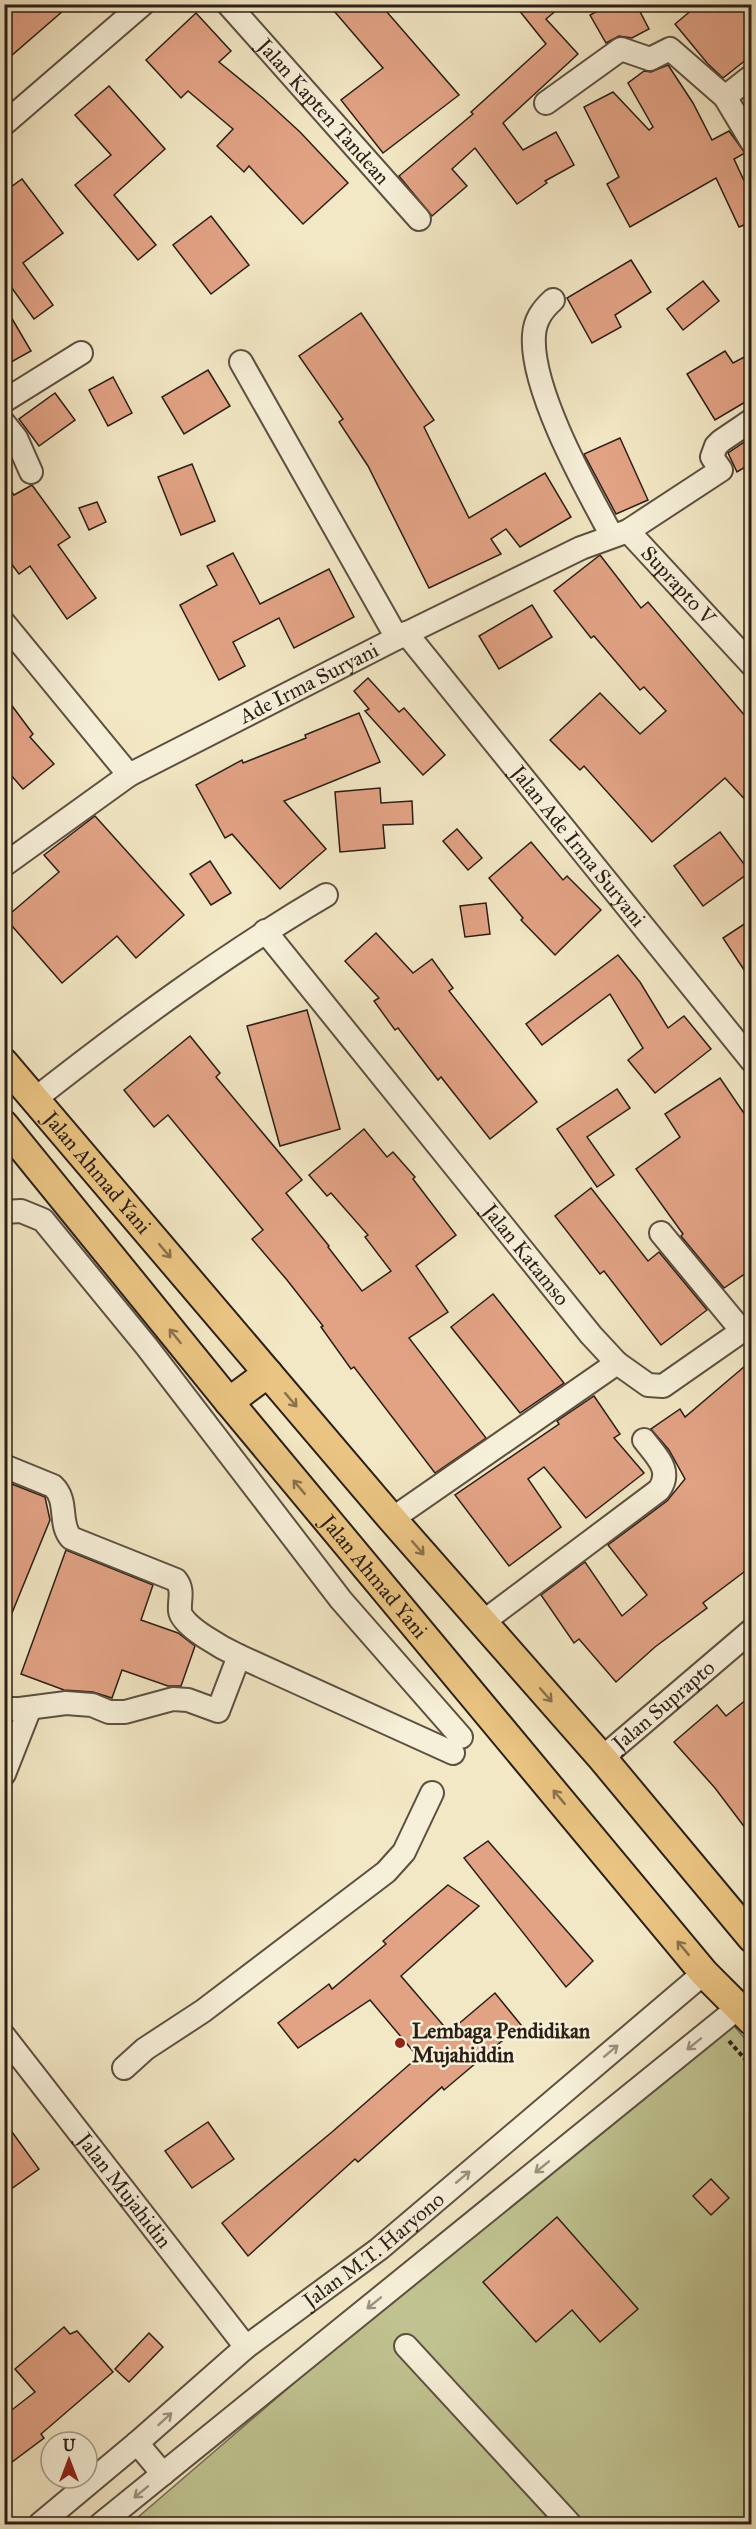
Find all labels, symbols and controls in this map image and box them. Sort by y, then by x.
street label: Jalan Kapten Tandean [251,32,395,190]
street label: Suprapto V [635,540,722,631]
street label: Ade Irma Suryani [234,637,383,730]
street label: Jalan Ade Irma Suryani [504,759,651,932]
street label: Jalan Ahmad Yani [37,1105,157,1239]
street label: Jalan Katamso [476,1197,575,1311]
one-way arrow [158,1243,172,1258]
one-way arrow [169,1328,182,1344]
one-way arrow [284,1392,298,1407]
one-way arrow [293,1479,306,1495]
street label: Jalan Ahmad Yani [314,1508,433,1644]
one-way arrow [411,1540,425,1555]
street label: Jalan Suprapto [606,1654,720,1758]
one-way arrow [539,1686,553,1702]
one-way arrow [553,1790,566,1806]
one-way arrow [677,1940,690,1956]
place label: Lembaga Pendidikan Mujahiddin [412,2018,591,2068]
marker: Lembaga Pendidikan Mujahiddin [393,2036,407,2050]
one-way arrow [686,2038,702,2051]
one-way arrow [603,2044,618,2058]
street label: Jalan Mujahidin [70,2126,177,2254]
one-way arrow [534,2160,550,2173]
one-way arrow [455,2171,471,2184]
street label: Jalan M.T. Haryono [296,2186,450,2315]
one-way arrow [366,2296,382,2309]
one-way arrow [157,2412,172,2426]
north arrow [39,2430,99,2490]
text: U [63,2436,76,2455]
one-way arrow [133,2485,149,2498]

